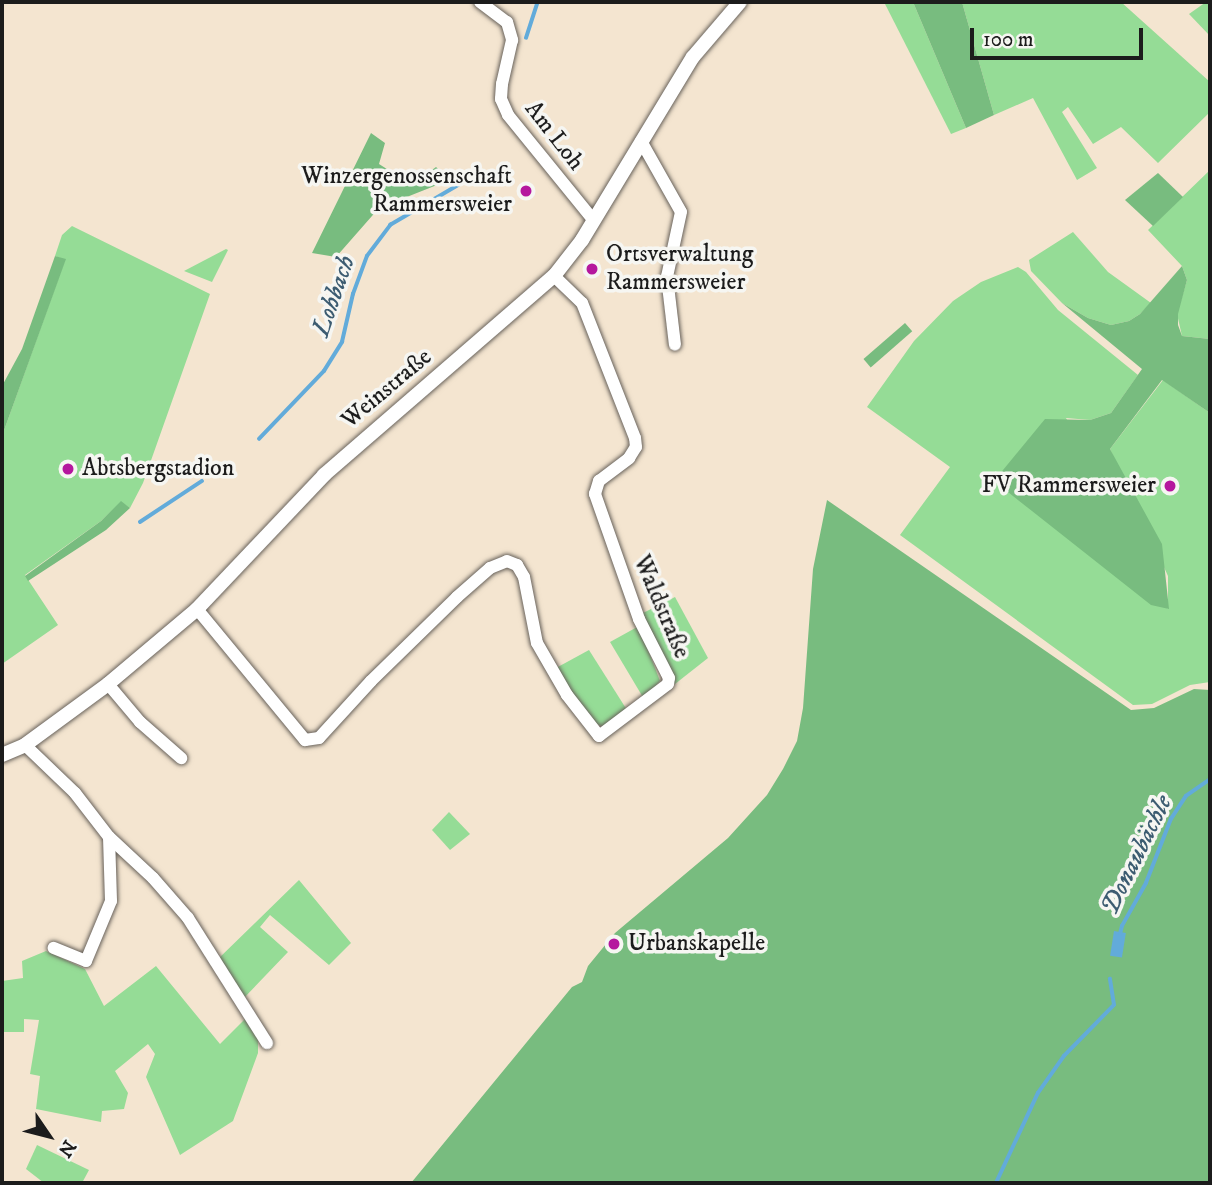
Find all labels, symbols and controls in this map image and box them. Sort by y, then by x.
scale bar [974,14,1147,58]
text: 100 m [983,27,1034,53]
street label: Am Loh [518,96,590,176]
place label: Winzergenossenschaft Rammersweier [301,163,512,219]
marker: Winzergenossenschaft Rammersweier [518,183,534,199]
place label: Ortsverwaltung Rammersweier [606,241,753,297]
water label: Lohbach [306,252,362,340]
marker: Ortsverwaltung Rammersweier [584,261,600,277]
street label: Weinstraße [336,343,438,435]
place label: Abtsbergstadion [82,455,234,483]
marker: Abtsbergstadion [60,461,76,477]
place label: FV Rammersweier [982,472,1156,500]
marker: FV Rammersweier [1162,478,1178,494]
street label: Waldstraße [626,551,696,663]
water label: Donaubächle [1095,790,1179,920]
place label: Urbanskapelle [628,930,765,958]
marker: Urbanskapelle [606,936,622,952]
north arrow [14,1101,84,1171]
text: N [53,1135,81,1161]

